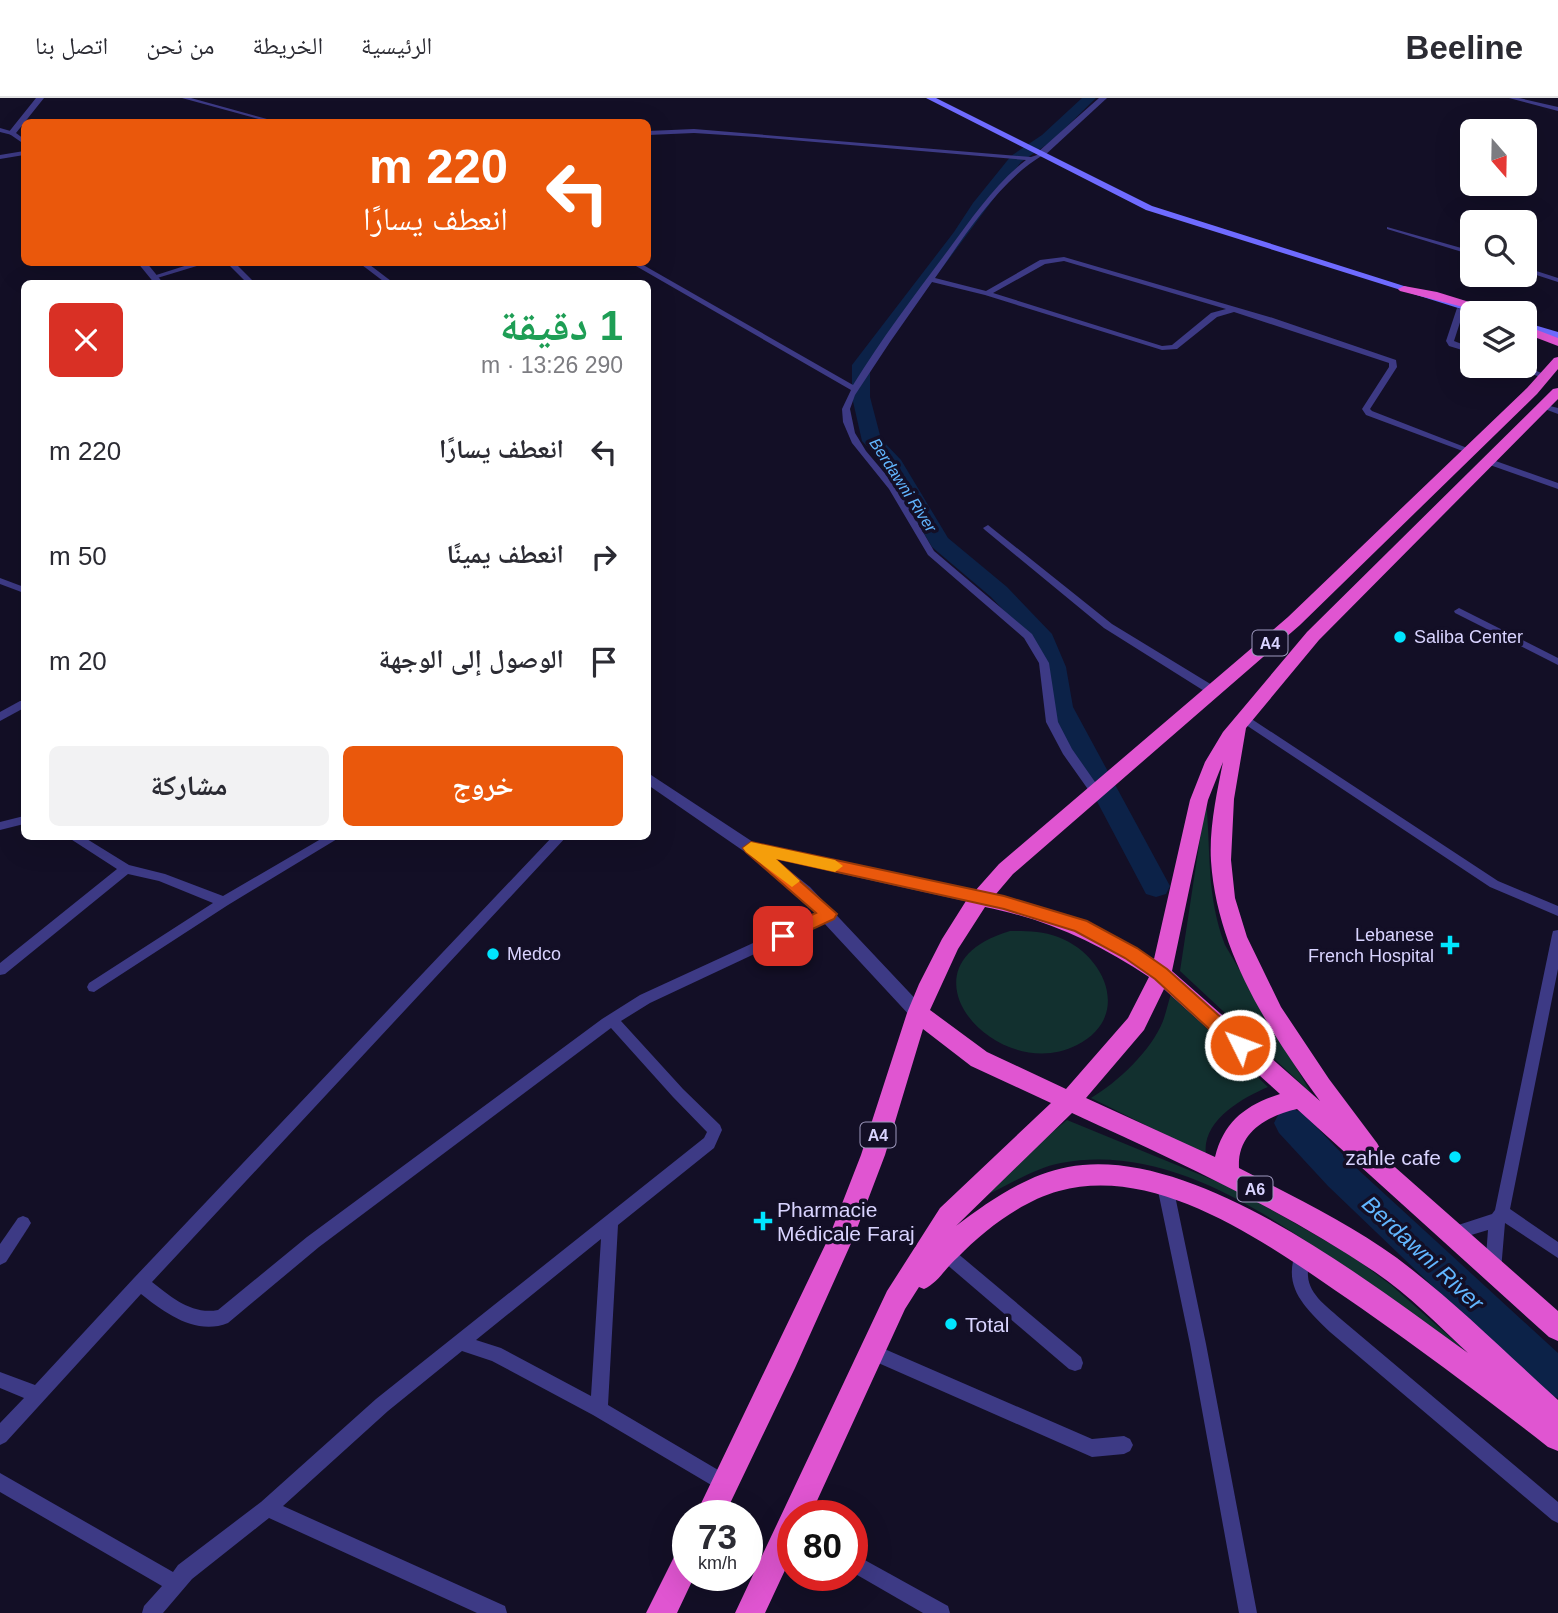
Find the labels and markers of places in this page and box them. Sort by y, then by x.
place label: Saliba Center [1414,627,1523,647]
marker: Saliba Center [1392,629,1408,645]
pin [753,906,813,966]
place label: Lebanese French Hospital [1308,925,1434,966]
marker: Lebanese French Hospital [1440,935,1460,955]
place label: Medco [507,944,561,964]
marker: Medco [485,946,501,962]
place label: zahle cafe [1345,1146,1441,1169]
marker: zahle cafe [1447,1149,1463,1165]
place label: Pharmacie Médicale Faraj [777,1198,915,1245]
marker: Pharmacie Médicale Faraj [755,1213,771,1229]
place label: Total [965,1313,1009,1336]
marker: Total [943,1316,959,1332]

